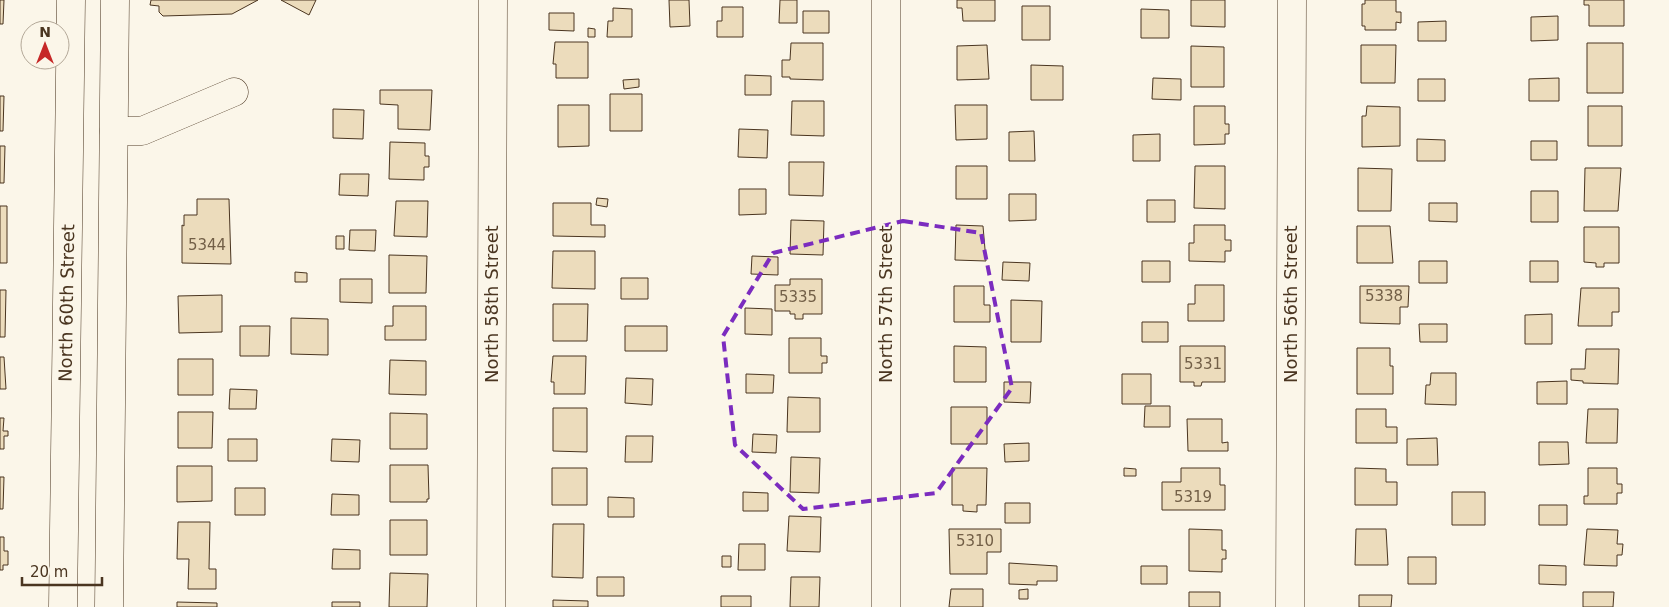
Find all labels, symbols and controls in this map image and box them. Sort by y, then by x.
north arrow [20,20,70,70]
text: N [39,24,51,40]
street label: North 60th Street [55,224,78,382]
street label: North 58th Street [481,225,502,383]
street label: North 57th Street [875,225,896,383]
street label: North 56th Street [1280,225,1301,383]
house number: 5344 [188,236,226,254]
house number: 5338 [1365,287,1403,305]
house number: 5335 [779,288,817,306]
house number: 5331 [1184,355,1222,373]
house number: 5319 [1174,488,1212,506]
house number: 5310 [956,532,994,550]
scale bar [22,554,102,586]
text: 20 m [30,563,68,581]

